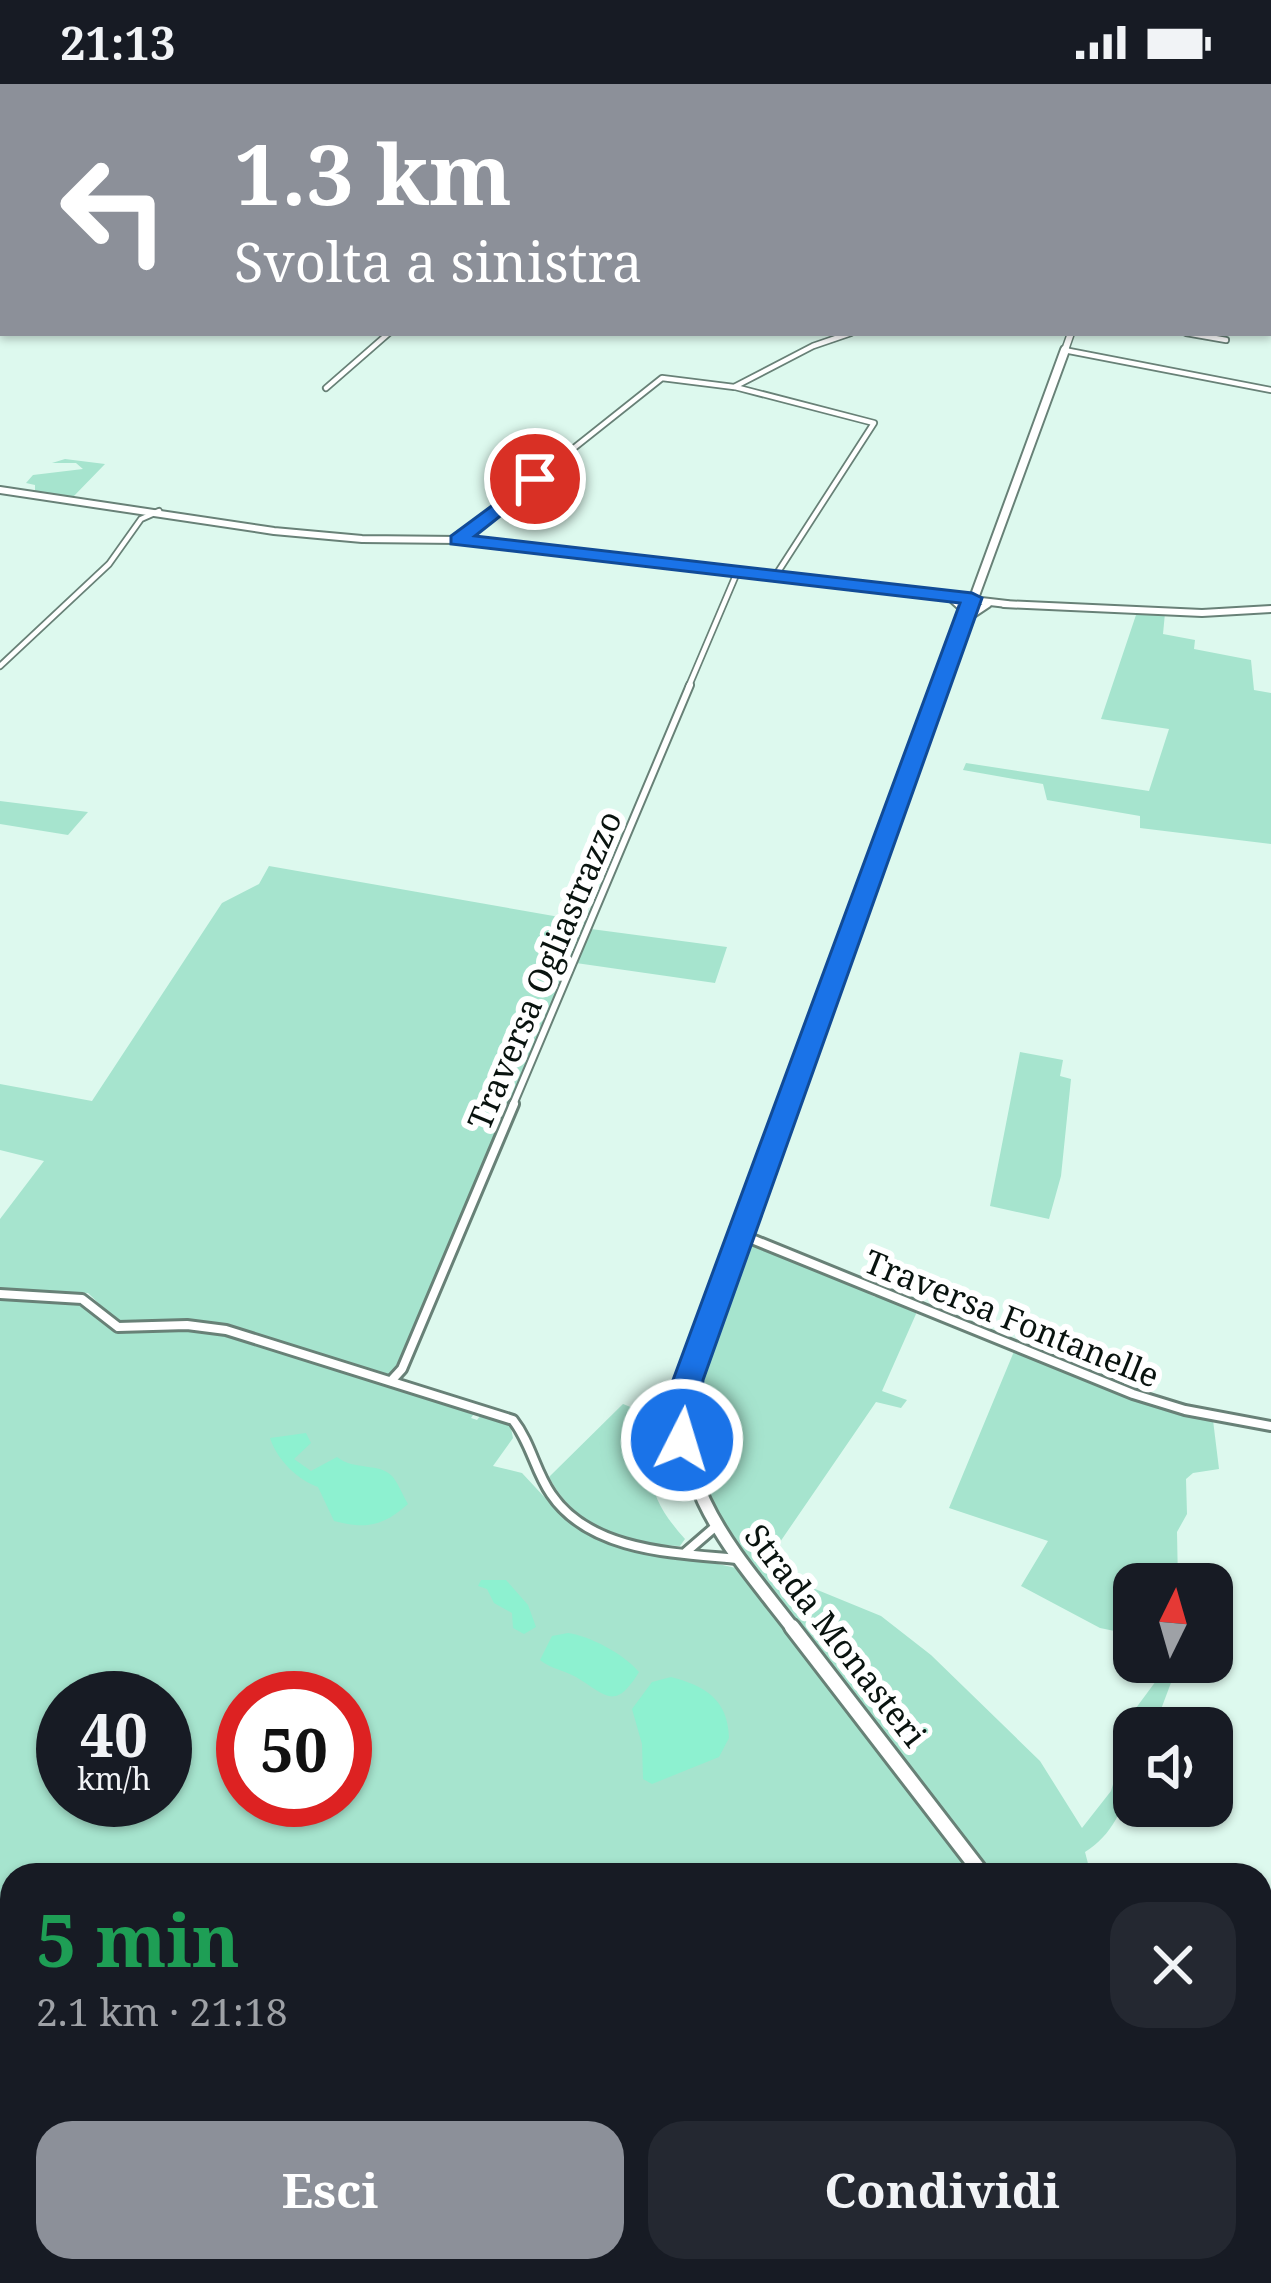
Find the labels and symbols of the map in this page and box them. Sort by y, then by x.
pin [484,428,586,530]
street label: Traversa Ogliastrazzo [456,804,632,1136]
street label: Traversa Fontanelle [858,1238,1166,1398]
position arrow [619,1377,745,1503]
street label: Strada Monasteri [735,1515,937,1756]
north arrow [1113,1563,1233,1683]
speed limit sign: 50 [216,1671,372,1827]

